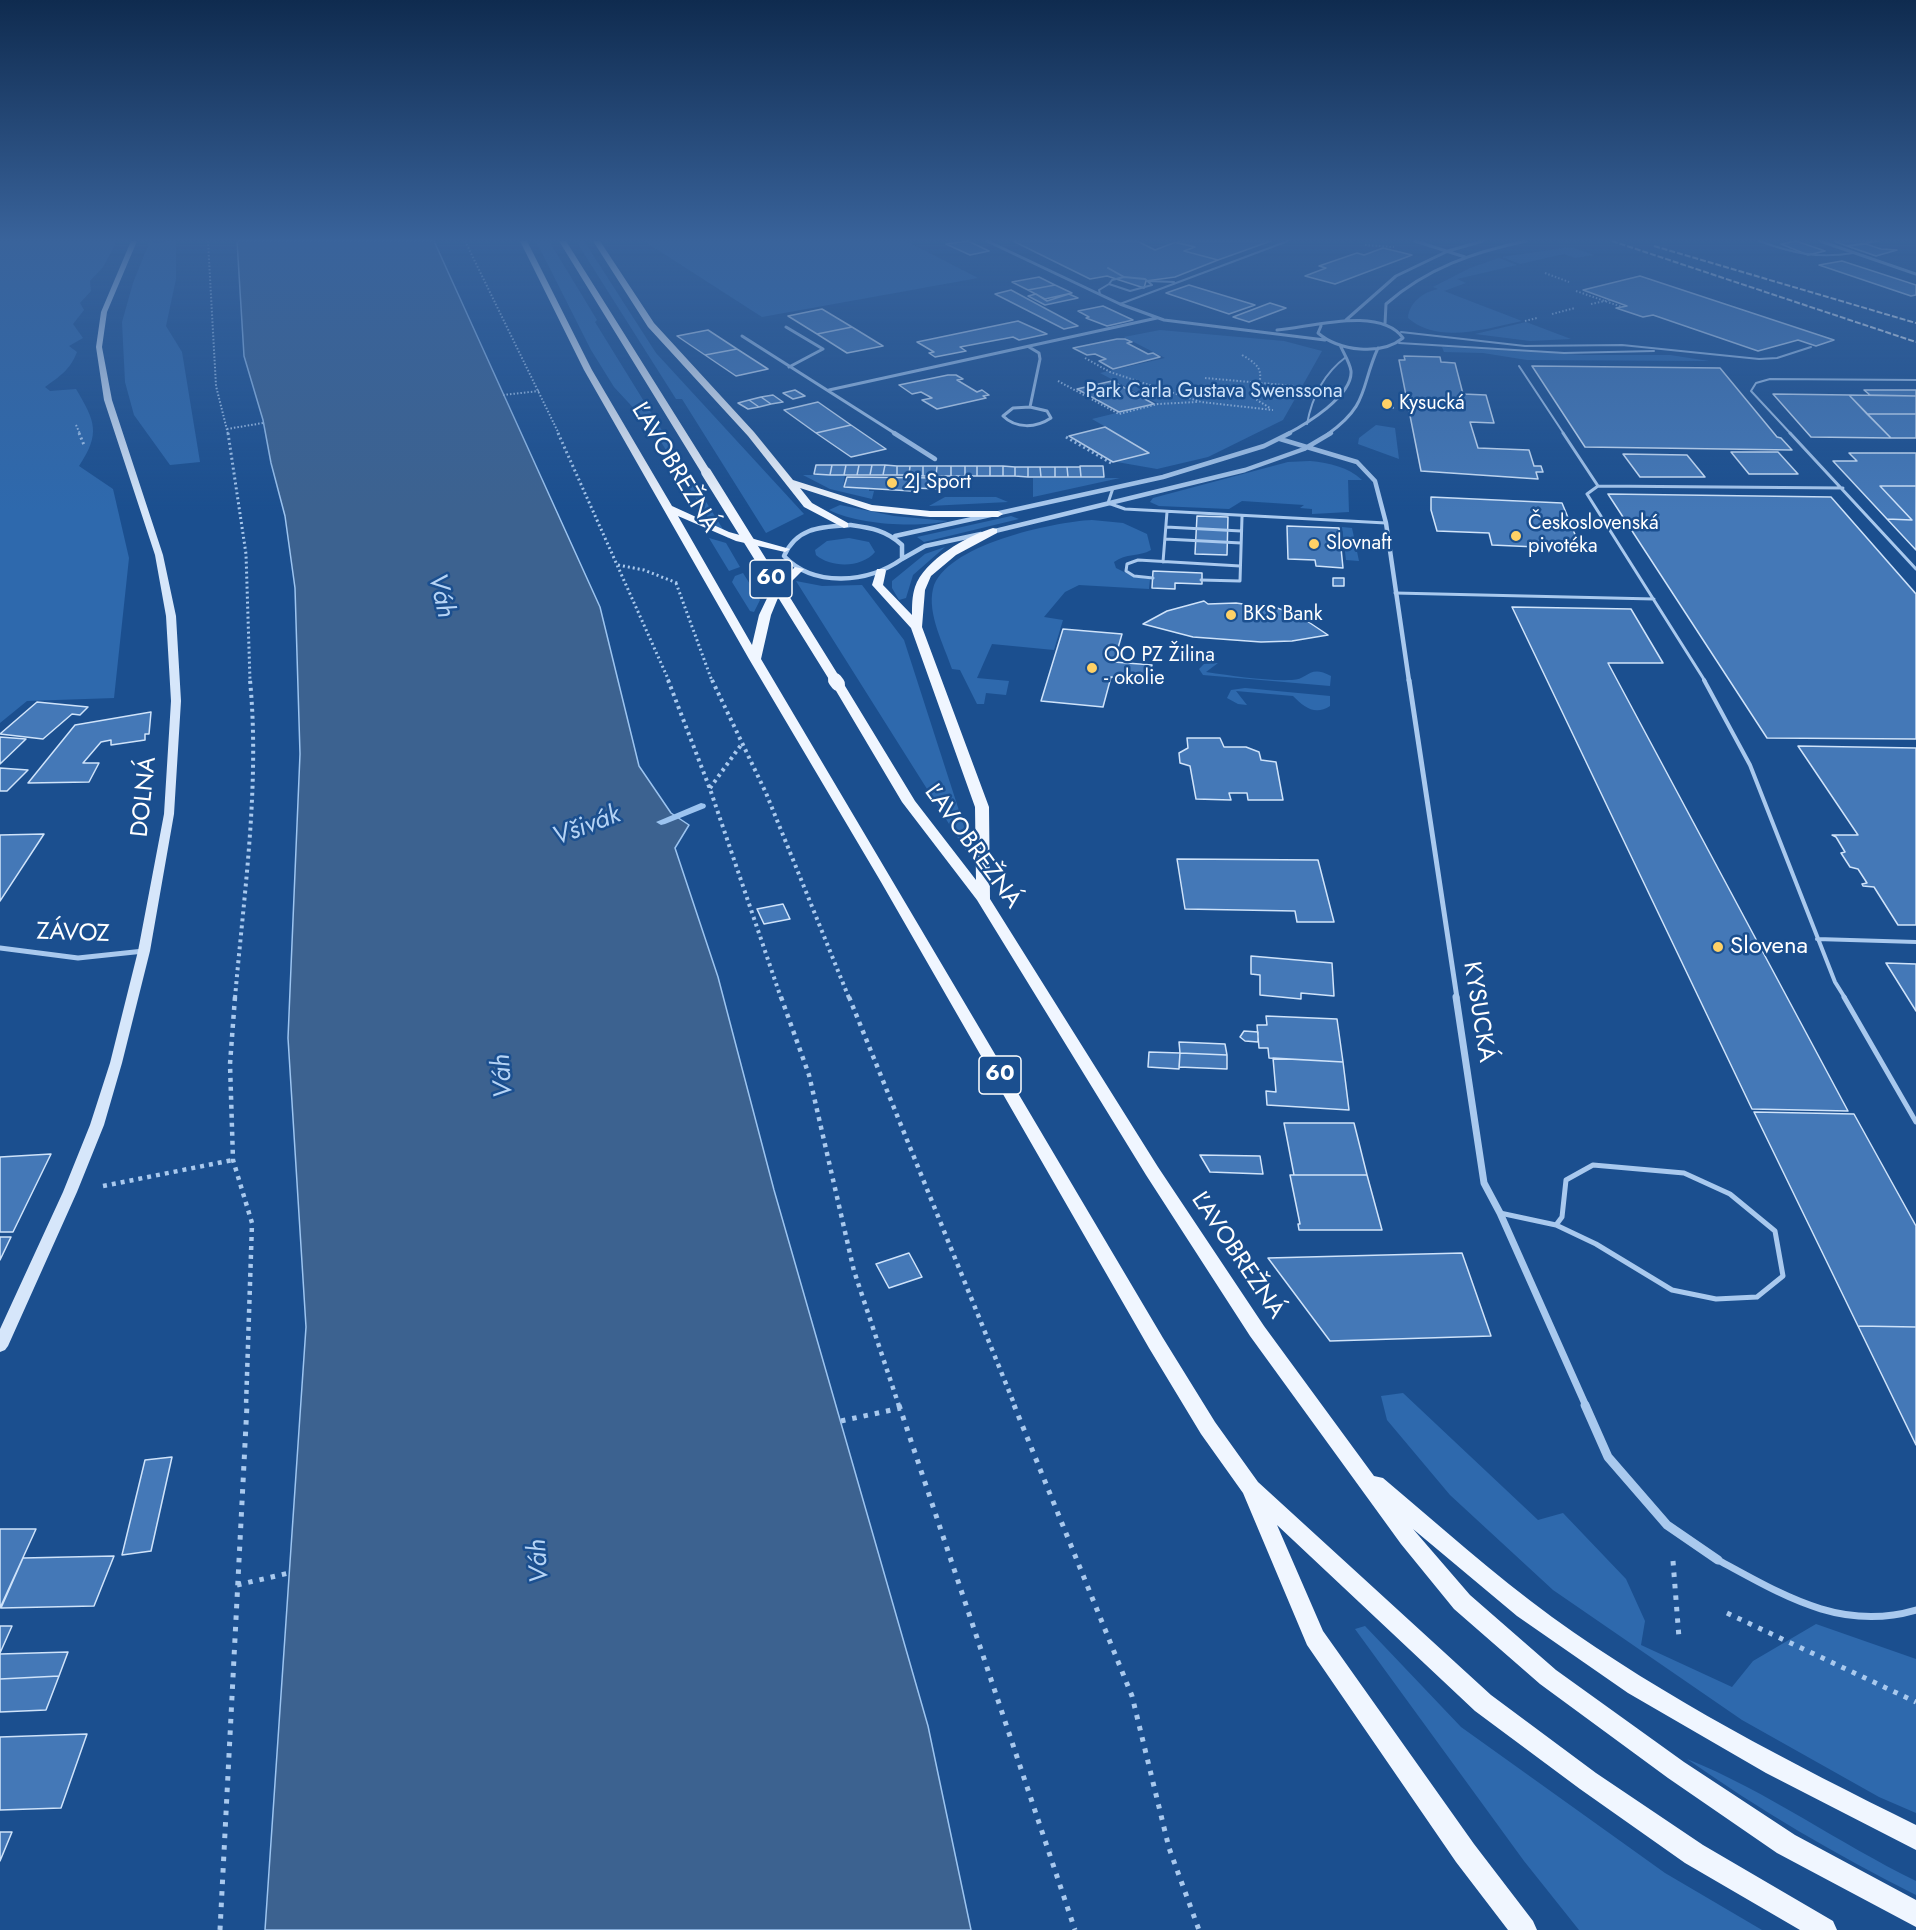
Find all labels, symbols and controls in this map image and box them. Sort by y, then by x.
park label: Park Carla Gustava Swenssona [1085,380,1343,404]
place label: Kysucká [1399,392,1465,416]
marker: Kysucká [1380,397,1394,411]
street label: ĽAVOBREŽNÁ [624,398,724,538]
place label: 2J Sport [904,471,971,495]
marker: 2J Sport [885,476,899,490]
place label: Československá pivotéka [1528,512,1659,559]
marker: Československá pivotéka [1509,529,1523,543]
place label: Slovnaft [1326,532,1392,556]
marker: Slovnaft [1307,537,1321,551]
road number: 60 [750,560,792,598]
water label: Váh [420,571,460,621]
place label: BKS Bank [1243,603,1322,627]
marker: BKS Bank [1224,608,1238,622]
place label: OO PZ Žilina - okolie [1104,644,1215,691]
marker: OO PZ Žilina - okolie [1085,661,1099,675]
street label: DOLNÁ [126,755,164,839]
street label: ĽAVOBREŽNÁ [917,779,1027,915]
water label: Všivák [549,800,625,854]
street label: ZÁVOZ [36,918,110,950]
place label: Slovena [1730,933,1808,961]
marker: Slovena [1711,940,1725,954]
street label: KYSUCKÁ [1456,959,1500,1065]
water label: Váh [487,1053,521,1099]
road number: 60 [979,1056,1021,1094]
street label: ĽAVOBREŽNÁ [1184,1187,1290,1325]
water label: Váh [523,1538,557,1584]

